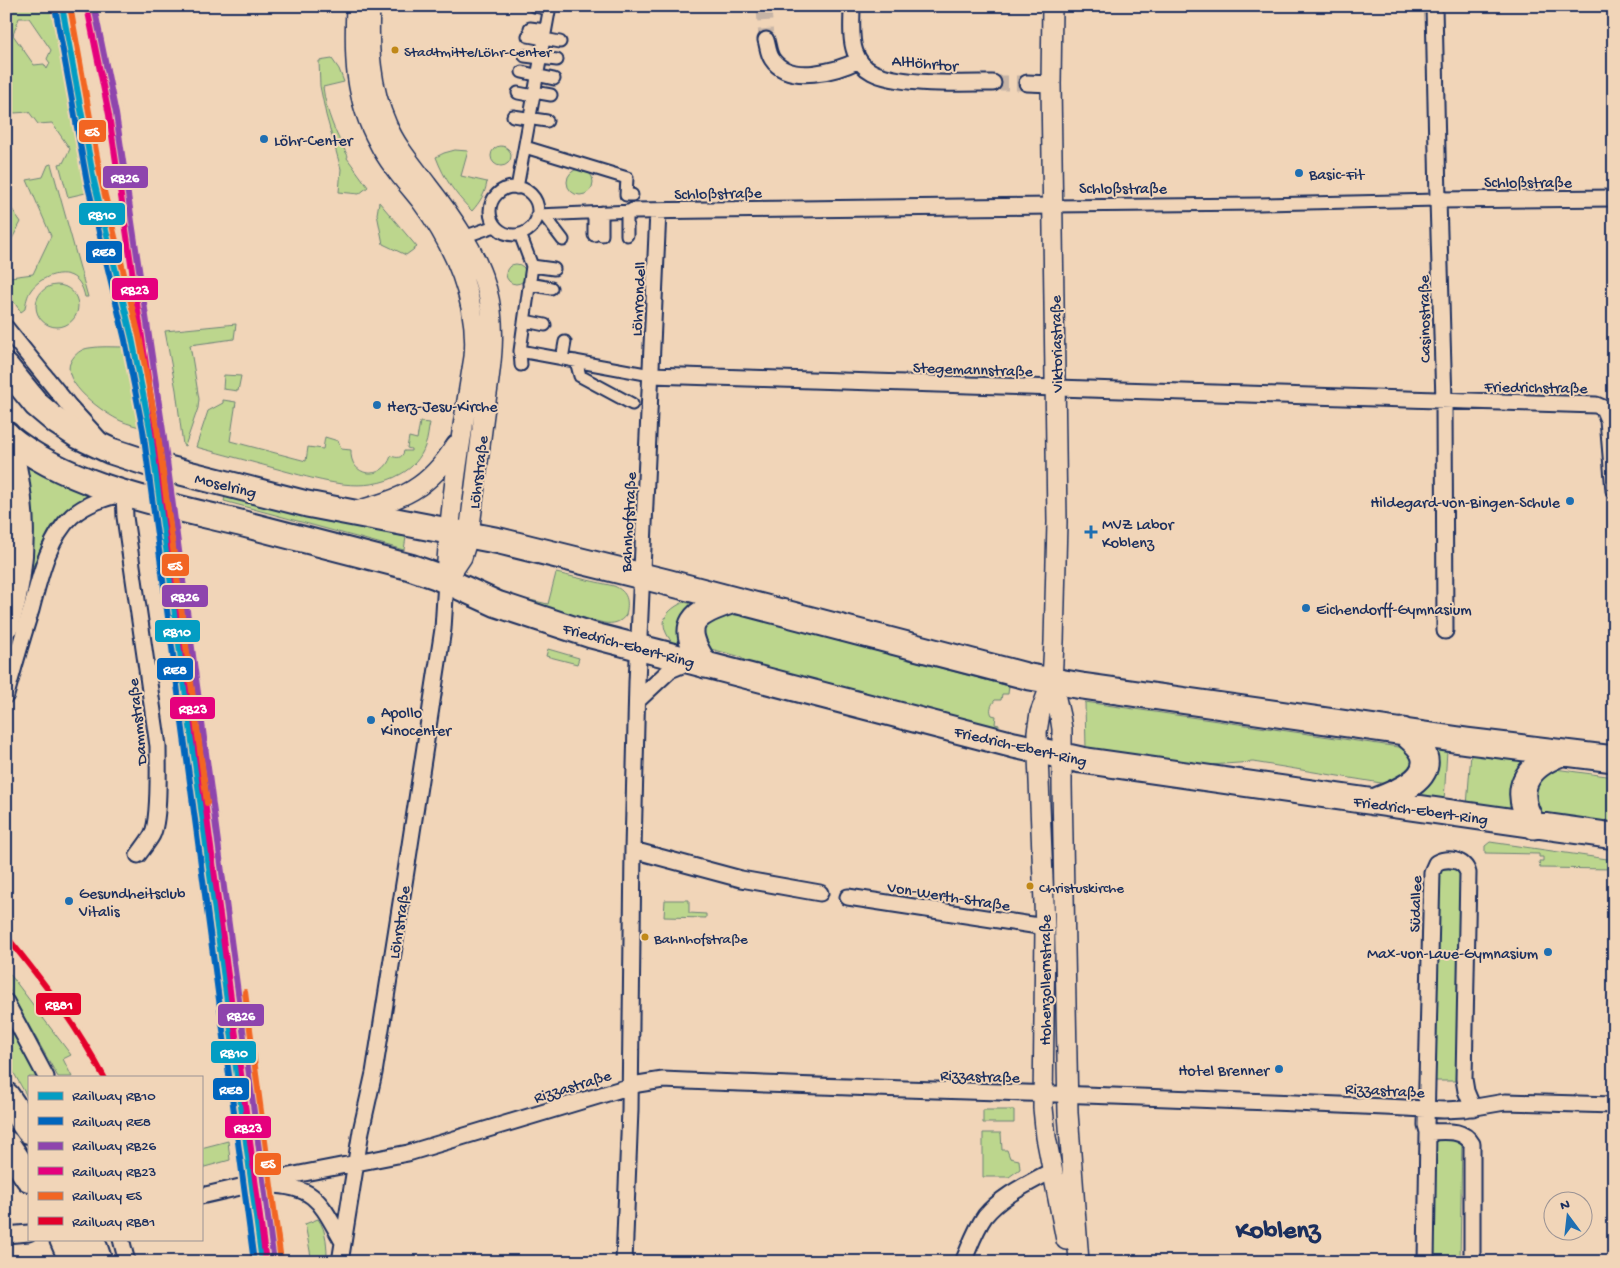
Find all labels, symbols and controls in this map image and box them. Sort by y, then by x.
place label: Stadtmitte/Löhr-Center [404,44,553,62]
marker: Stadtmitte/Löhr-Center [390,45,400,55]
street label: Altlöhrtor [891,53,960,78]
line badge: ES [78,119,107,143]
text: ES [84,125,100,142]
marker: Löhr-Center [258,133,270,145]
place label: Löhr-Center [274,133,354,152]
line badge: RB26 [102,165,149,189]
marker: Basic-Fit [1293,167,1305,179]
place label: Basic-Fit [1308,167,1366,186]
text: RB26 [110,171,140,188]
street label: Schloßstraße [1484,175,1573,194]
street label: Schloßstraße [1079,181,1168,200]
street label: Schloßstraße [674,185,763,206]
line badge: RB10 [78,202,126,226]
text: RB10 [87,208,116,225]
line badge: RE8 [85,240,123,264]
text: RE8 [91,245,116,262]
street label: Löhrrondell [629,261,652,337]
street label: Casinostraße [1416,274,1437,363]
line badge: RB23 [111,277,159,301]
text: RB23 [120,283,149,300]
street label: Viktoriastraße [1048,294,1069,394]
street label: Stegemannstraße [913,360,1034,383]
street label: Friedrichstraße [1483,379,1588,400]
marker: Herz-Jesu-Kirche [371,399,383,411]
place label: Herz-Jesu-Kirche [387,399,498,418]
street label: Löhrstraße [467,434,494,510]
street label: Moselring [192,471,258,504]
street label: Bahnhofstraße [618,471,643,574]
place label: Hildegard-von-Bingen-Schule [1370,495,1561,514]
marker: Hildegard-von-Bingen-Schule [1564,495,1576,507]
place label: MVZ Labor Koblenz [1102,517,1175,554]
marker: MVZ Labor Koblenz [1084,525,1098,539]
line badge: ES [161,553,190,577]
text: ES [167,559,183,576]
line badge: RB26 [161,584,209,608]
text: RB26 [170,590,200,607]
marker: Eichendorff-Gymnasium [1300,602,1312,614]
place label: Eichendorff-Gymnasium [1316,602,1472,621]
line badge: RB10 [154,619,201,643]
street label: Friedrich-Ebert-Ring [559,620,696,674]
text: RB10 [162,625,191,642]
line badge: RE8 [156,657,194,681]
text: RE8 [162,663,187,680]
street label: Dammstraße [125,677,154,767]
line badge: RB23 [169,696,216,720]
text: RB23 [178,702,207,719]
place label: Apollo Kinocenter [381,705,452,742]
marker: Apollo Kinocenter [365,714,377,726]
street label: Friedrich-Ebert-Ring [951,724,1088,773]
street label: Friedrich-Ebert-Ring [1351,793,1489,831]
street label: Südallee [1407,875,1428,933]
street label: Von-Werth-Straße [885,879,1012,918]
place label: Christuskirche [1039,880,1124,898]
marker: Christuskirche [1025,881,1035,891]
street label: Löhrstraße [386,884,417,960]
place label: Gesundheitsclub Vitalis [78,886,186,923]
marker: Gesundheitsclub Vitalis [63,895,75,907]
street label: Hohenzollernstraße [1038,914,1057,1045]
place label: Bahnhofstraße [653,931,748,949]
marker: Bahnhofstraße [640,932,650,942]
place label: Max-von-Laue-Gymnasium [1367,946,1539,965]
marker: Max-von-Laue-Gymnasium [1542,946,1554,958]
line badge: RB81 [35,992,82,1016]
text: RB81 [44,998,73,1015]
line badge: RB26 [217,1003,265,1027]
text: RB26 [226,1009,256,1026]
line badge: RB10 [210,1040,257,1064]
text: RB10 [219,1046,248,1063]
place label: Hotel Brenner [1178,1063,1270,1082]
marker: Hotel Brenner [1273,1063,1285,1075]
street label: Rizzastraße [532,1067,615,1109]
street label: Rizzastraße [940,1068,1021,1089]
legend [28,1076,202,1240]
line badge: RE8 [212,1077,250,1101]
street label: Rizzastraße [1344,1081,1426,1104]
text: RE8 [218,1083,243,1100]
text: Railway RB10 [72,1088,156,1106]
text: Railway RE8 [72,1114,151,1132]
line badge: RB23 [224,1115,272,1139]
text: RB23 [233,1121,262,1138]
text: Railway RB26 [72,1138,157,1156]
line badge: ES [254,1152,282,1176]
text: ES [260,1157,276,1174]
text: Railway RB23 [72,1164,157,1182]
text: Railway ES [72,1188,142,1206]
north arrow [1542,1190,1592,1240]
text: N [1559,1196,1572,1215]
text: Railway RB81 [72,1214,155,1232]
district label: Koblenz [1235,1217,1322,1248]

